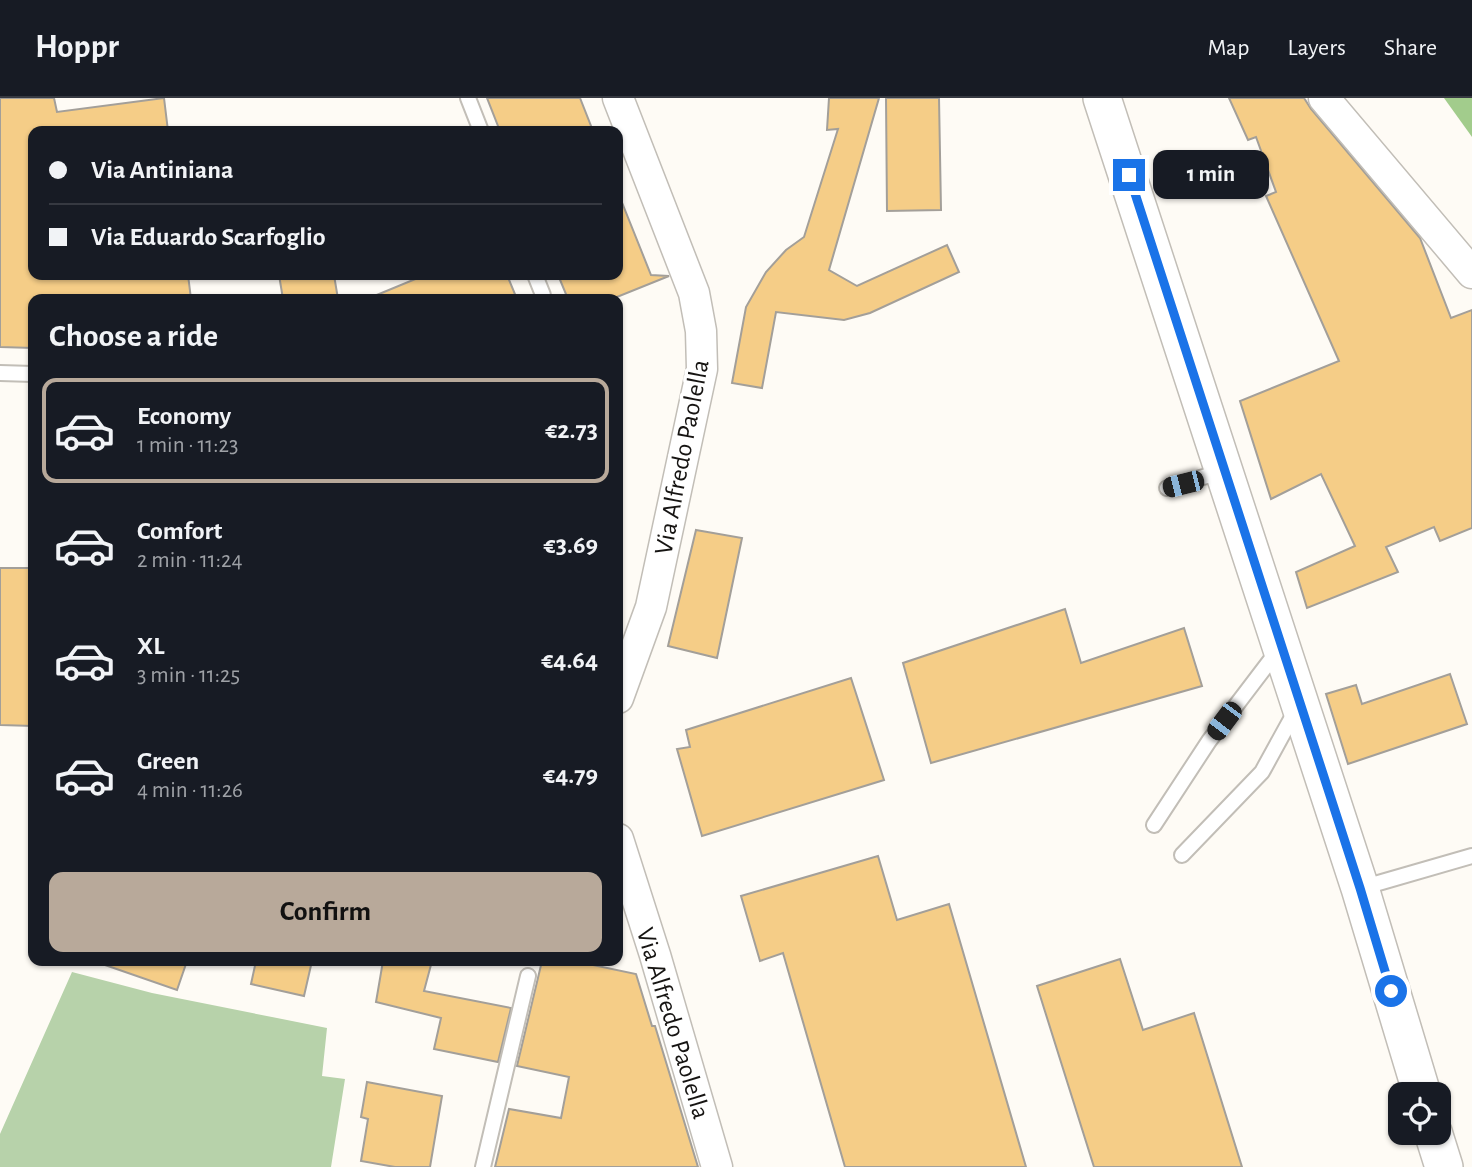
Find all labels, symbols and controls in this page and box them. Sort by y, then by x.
text: Hoppr [35,31,119,64]
text: Map [1207,36,1249,60]
text: Layers [1287,36,1346,60]
text: Share [1384,36,1437,60]
callout: 1 min [1154,150,1269,200]
text: Via Antiniana [91,157,233,183]
route end [1113,159,1145,191]
text: 1 min [1187,163,1235,186]
text: Via Eduardo Scarfoglio [91,224,326,250]
text: Choose a ride [49,320,218,352]
street label: Via Alfredo Paolella [650,357,714,557]
icon: car [53,399,116,462]
text: Economy [137,403,231,429]
text: €2.73 [545,417,598,443]
text: 1 min · 11:23 [137,434,238,457]
car [1161,469,1206,499]
icon: car [53,514,116,577]
text: Comfort [137,518,222,544]
text: €3.69 [544,532,598,558]
text: 2 min · 11:24 [137,549,243,572]
icon: car [53,629,116,692]
text: XL [137,633,164,659]
text: €4.64 [541,647,598,673]
text: 3 min · 11:25 [137,664,240,687]
car [1203,698,1246,744]
icon: car [53,744,116,807]
text: Green [137,748,199,774]
text: €4.79 [543,762,598,788]
text: 4 min · 11:26 [137,779,243,802]
button: Confirm [49,872,602,952]
street label: Via Alfredo Paolella [632,925,714,1122]
route start [1375,975,1407,1007]
map controls [1388,1082,1451,1145]
button: locate [1388,1082,1451,1145]

